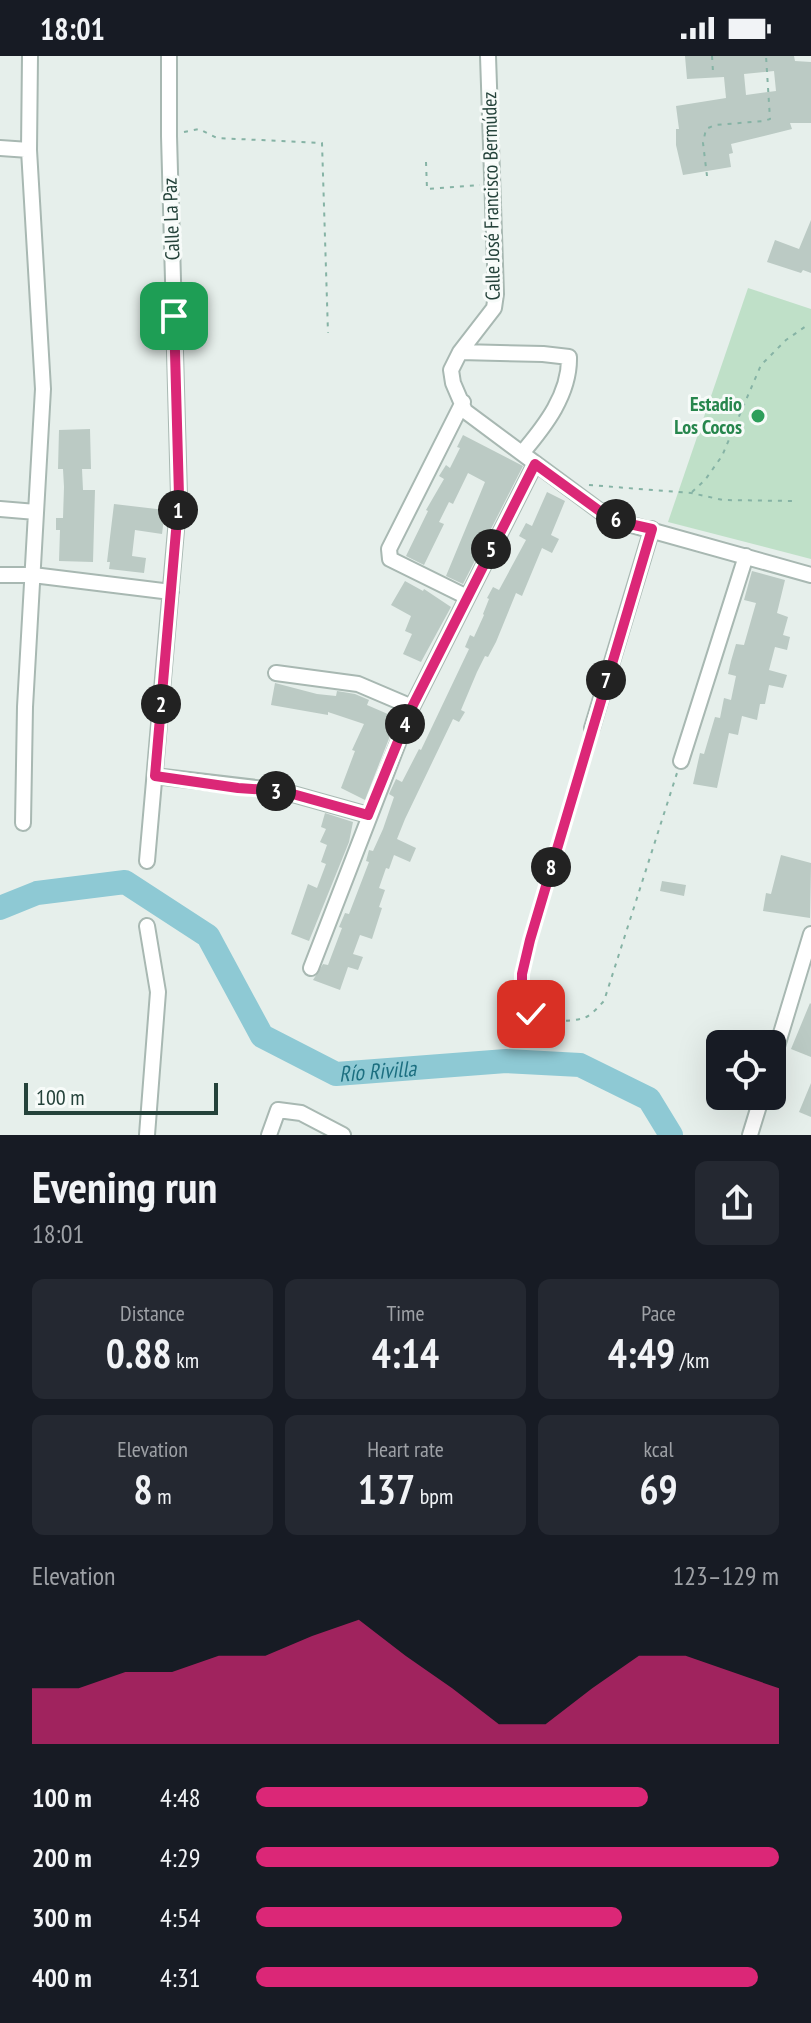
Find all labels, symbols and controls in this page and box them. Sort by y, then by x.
text: 18:01 [40,9,105,48]
street label: Calle José Francisco Bermúdez [476,91,506,301]
street label: Calle La Paz [157,177,185,261]
pin [140,282,208,350]
icon: arrive [152,294,196,338]
place label: Estadio Los Cocos [674,391,742,440]
marker: Estadio Los Cocos [749,407,767,425]
pin: 1 [158,490,198,530]
text: 1 [173,496,183,524]
pin: 6 [596,499,636,539]
text: 6 [611,505,621,533]
pin: 5 [471,529,511,569]
text: 5 [486,535,496,563]
pin: 7 [586,660,626,700]
text: 7 [601,666,611,694]
pin: 2 [141,684,181,724]
text: 2 [156,690,166,718]
pin: 4 [385,704,425,744]
text: 4 [400,710,410,738]
pin: 3 [256,771,296,811]
text: 3 [271,777,281,805]
pin: 8 [531,847,571,887]
text: 8 [546,853,556,881]
pin [497,980,565,1048]
icon: check [509,992,553,1036]
map controls [706,1030,786,1110]
button: locate [706,1030,786,1110]
water label: Río Rivilla [338,1054,418,1088]
scale bar [24,1079,218,1115]
text: 100 m [36,1083,85,1111]
text: Evening run [32,1158,217,1215]
button: share [695,1161,779,1245]
text: 18:01 [32,1217,84,1250]
text: Distance [120,1299,185,1327]
text: Time [386,1299,425,1327]
text: Pace [641,1299,676,1327]
text: 0.88 [106,1327,172,1379]
text: 4:14 [372,1327,439,1379]
text: 4:49 [608,1327,675,1379]
text: km [172,1346,199,1374]
text: /km [675,1346,709,1374]
text: Elevation [117,1435,188,1463]
text: Heart rate [367,1435,444,1463]
text: kcal [643,1435,674,1463]
text: 8 [133,1463,153,1515]
text: 137 [358,1463,415,1515]
text: 69 [639,1463,678,1515]
text: m [153,1482,172,1510]
text: bpm [415,1482,453,1510]
text: Elevation [32,1559,115,1592]
text: 123–129 m [673,1559,779,1592]
text: 100 m [32,1781,92,1814]
text: 4:48 [160,1781,200,1814]
text: 200 m [32,1841,92,1874]
text: 4:29 [160,1841,200,1874]
text: 300 m [32,1901,92,1934]
text: 4:54 [160,1901,200,1934]
text: 400 m [32,1961,92,1994]
text: 4:31 [160,1961,200,1994]

